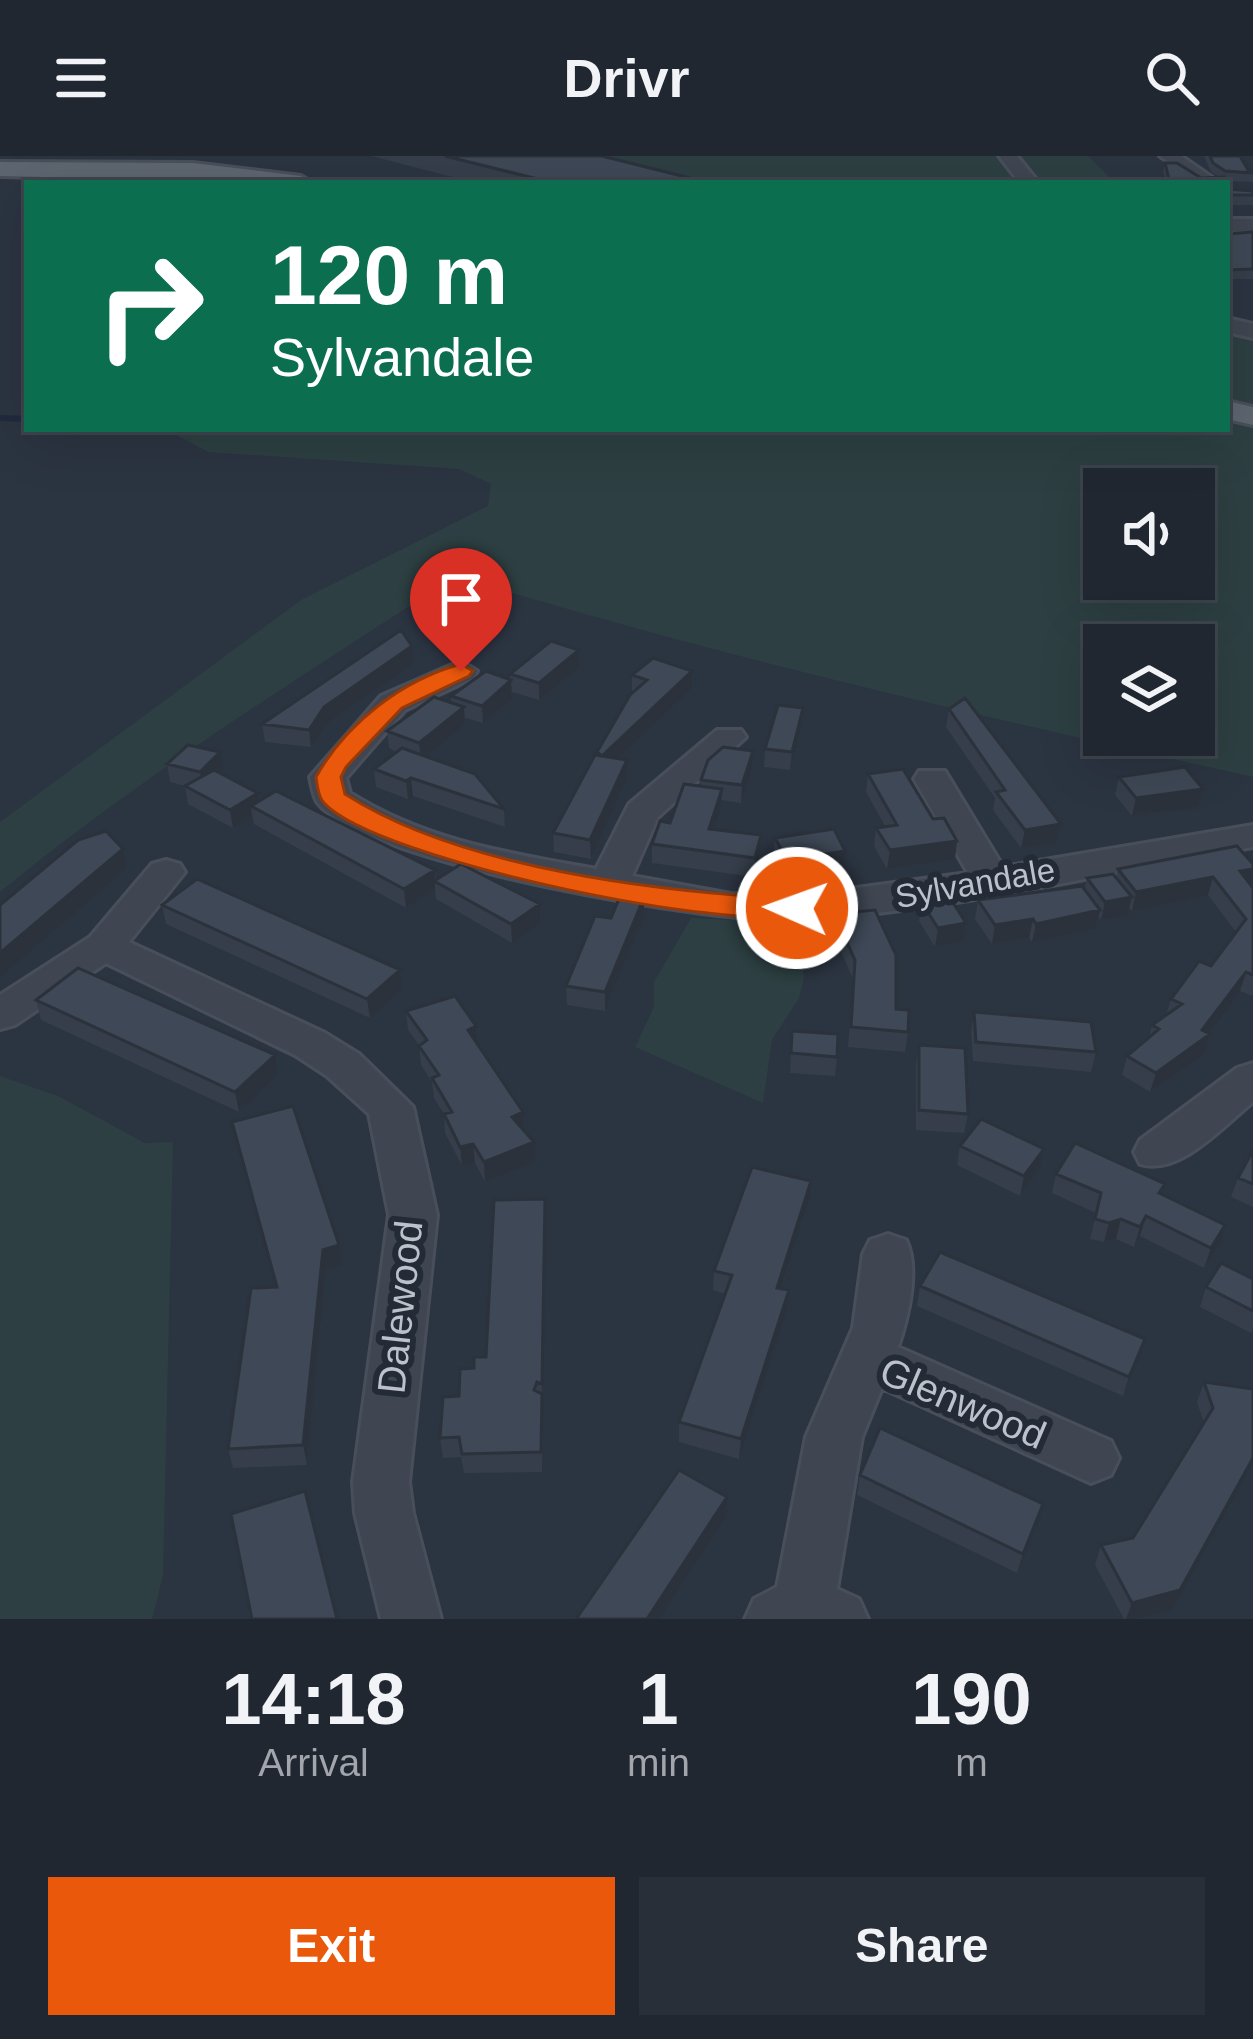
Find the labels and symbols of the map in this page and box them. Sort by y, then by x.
pin [410,548,512,671]
position arrow [734,845,860,971]
street label: Sylvandale [892,851,1058,915]
street label: Dalewood [370,1219,430,1395]
street label: Glenwood [874,1349,1052,1457]

